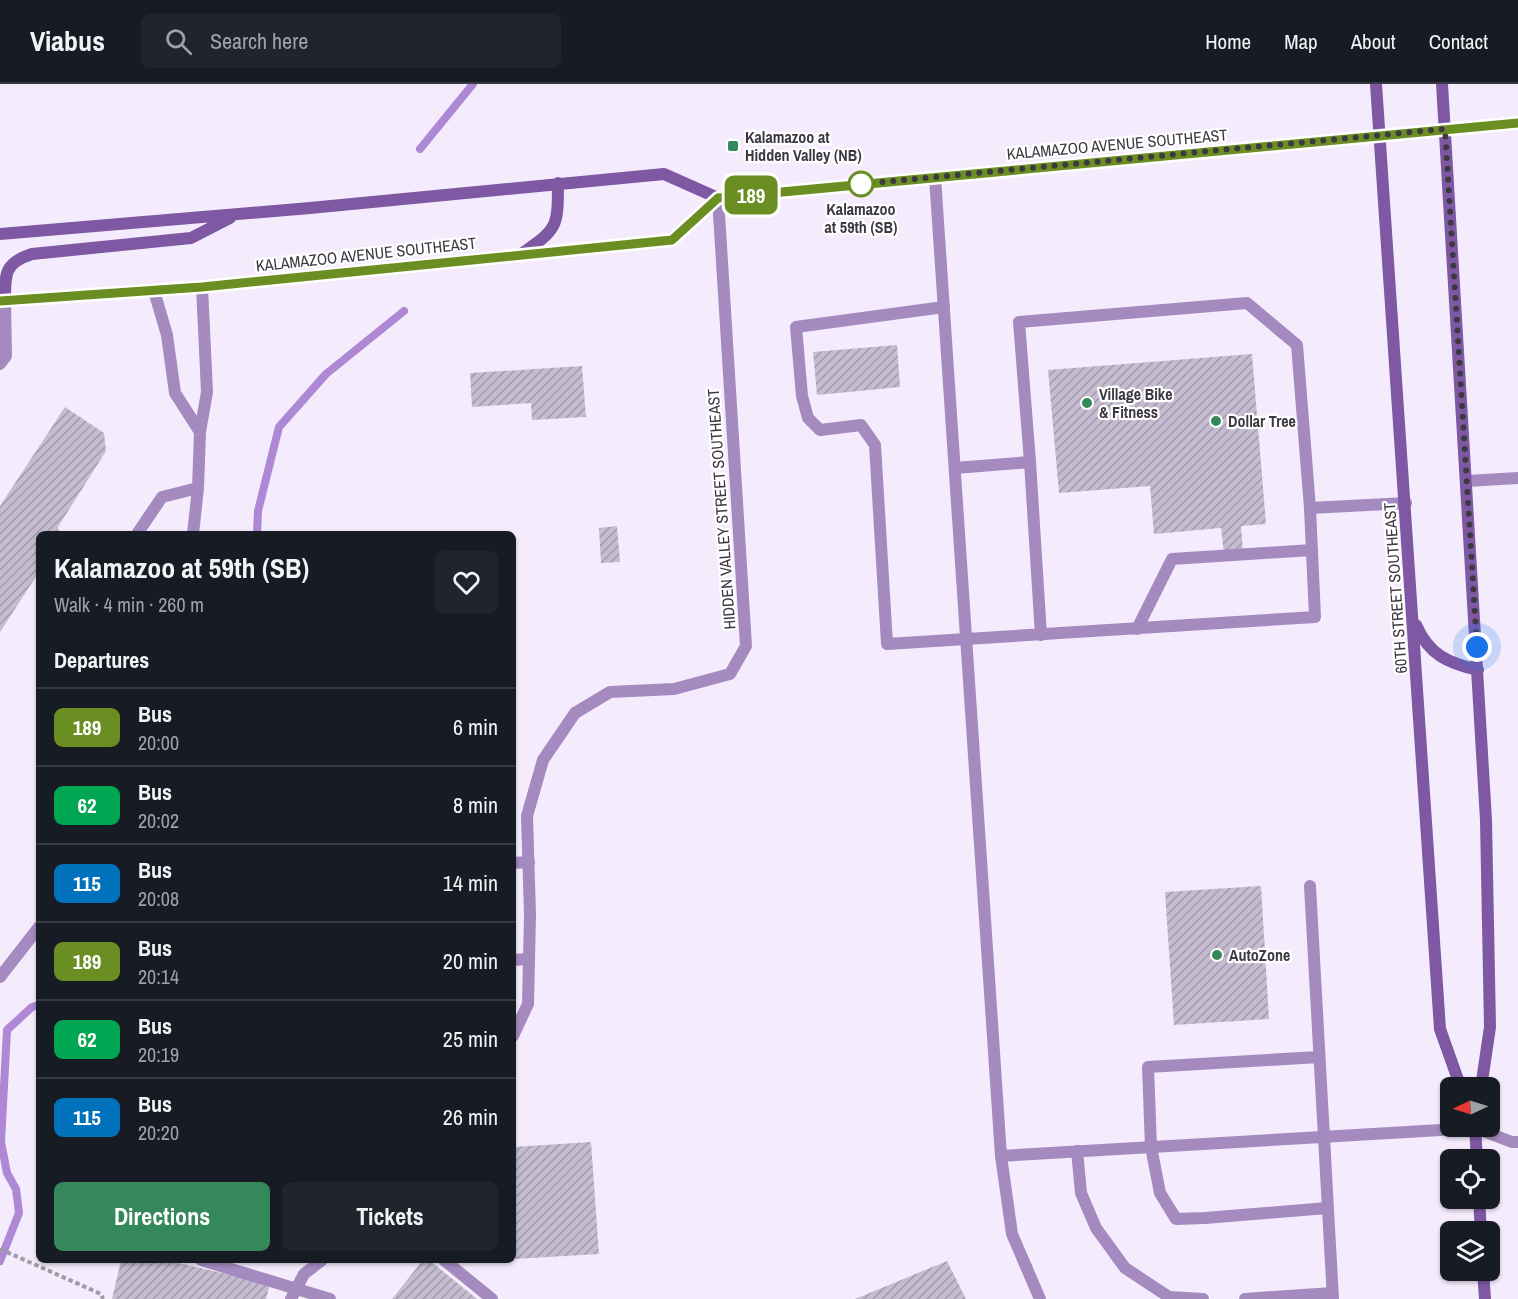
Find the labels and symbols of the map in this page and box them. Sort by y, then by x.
street label: KALAMAZOO AVENUE SOUTHEAST [1006,123,1228,165]
place label: Kalamazoo at Hidden Valley (NB) [745,126,862,166]
marker: Kalamazoo at Hidden Valley (NB) [726,139,740,153]
marker: Kalamazoo at 59th (SB) [848,171,874,197]
line badge: 189 [716,176,786,214]
place label: Kalamazoo at 59th (SB) [825,198,897,238]
street label: KALAMAZOO AVENUE SOUTHEAST [255,231,477,277]
place label: Village Bike & Fitness [1099,383,1172,423]
street label: HIDDEN VALLEY STREET SOUTHEAST [702,388,740,630]
marker: Village Bike & Fitness [1080,396,1094,410]
place label: Dollar Tree [1228,410,1296,432]
marker: Dollar Tree [1209,414,1223,428]
street label: 60TH STREET SOUTHEAST [1378,502,1412,674]
your location [1462,632,1492,662]
place label: AutoZone [1229,944,1290,966]
marker: AutoZone [1210,948,1224,962]
north arrow [1440,1077,1500,1137]

